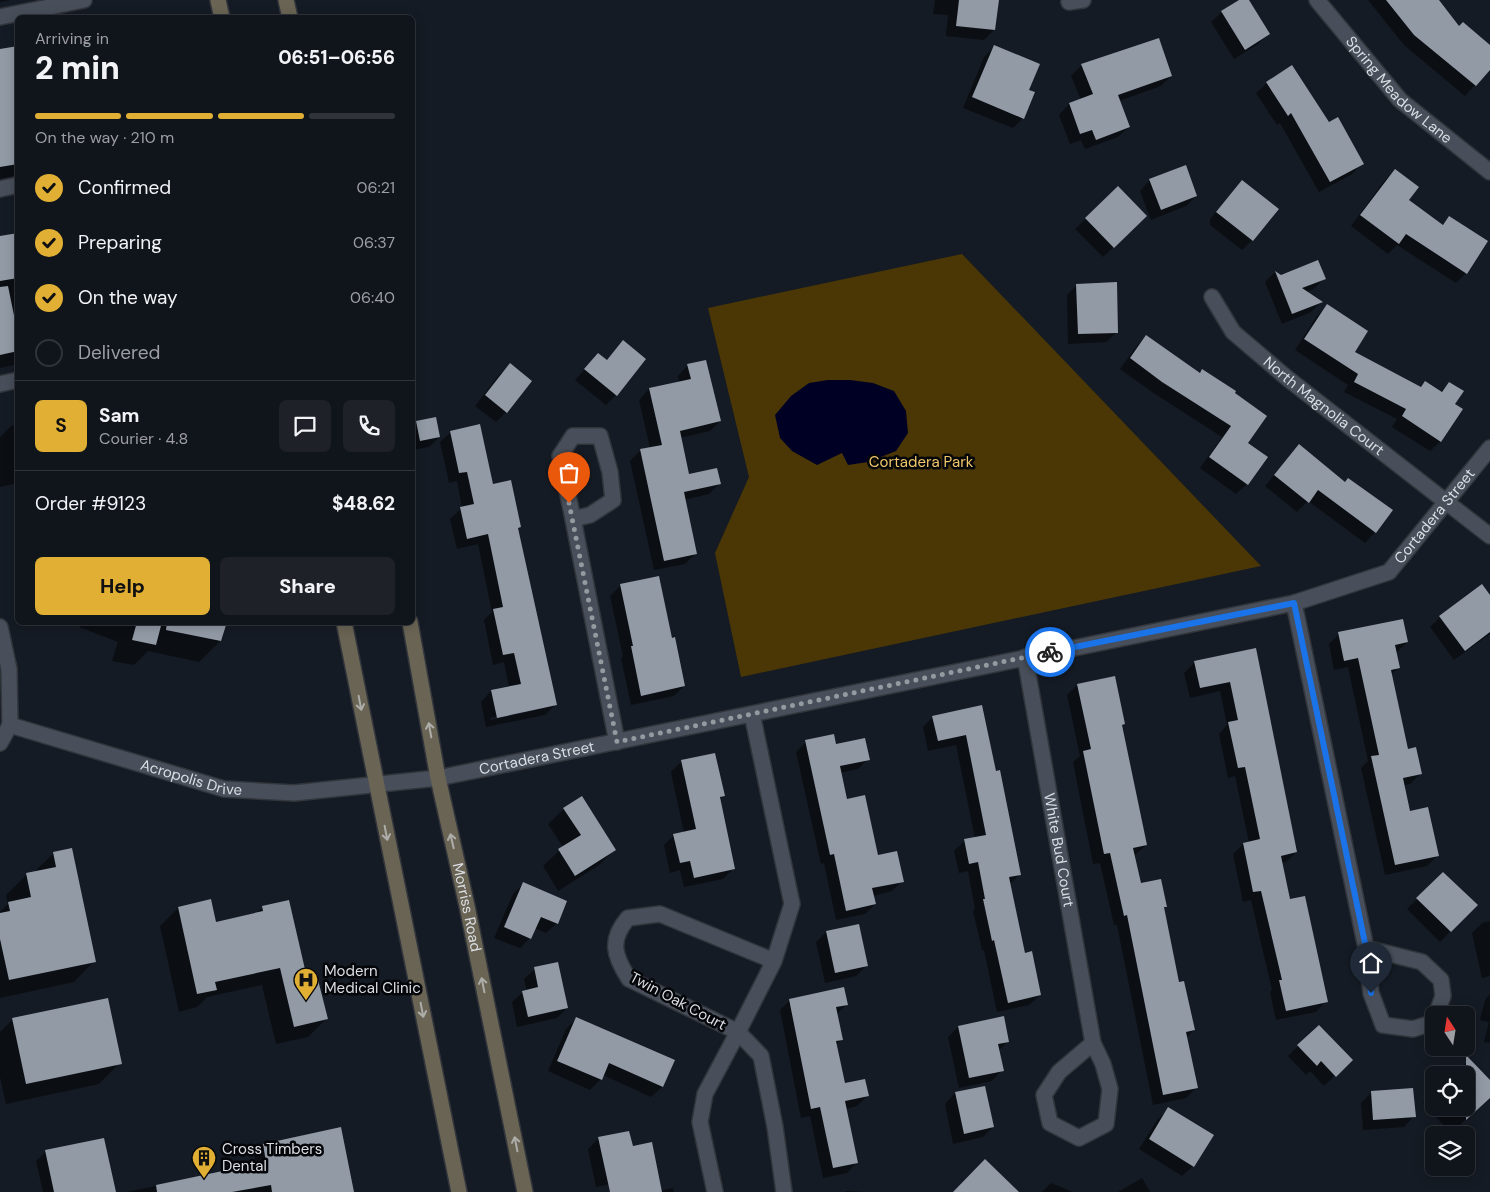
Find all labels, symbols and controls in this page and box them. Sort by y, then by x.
text: Arriving in [35,28,109,49]
street label: Spring Meadow Lane [1341,32,1456,148]
text: 06:51–06:56 [278,45,395,70]
text: 2 min [35,47,120,89]
text: On the way · 210 m [35,127,174,148]
icon: check [35,174,63,202]
text: Confirmed [78,175,171,200]
text: 06:21 [357,177,395,198]
icon: check [35,229,63,257]
text: Preparing [78,230,162,255]
text: 06:37 [353,232,395,253]
icon: check [35,284,63,312]
text: On the way [78,285,178,310]
text: 06:40 [350,287,395,308]
text: Delivered [78,340,160,365]
street label: North Magnolia Court [1259,352,1388,460]
button: chat [279,400,331,452]
button: phone [343,400,395,452]
text: Sam [99,403,140,428]
text: S [55,413,67,438]
text: Courier · 4.8 [99,428,188,449]
pin [548,452,590,503]
park label: Cortadera Park [869,452,974,472]
icon: bag [555,459,583,487]
street label: Cortadera Street [1390,464,1479,568]
text: Order #9123 [35,491,146,516]
text: $48.62 [332,491,395,516]
button: Help [35,557,210,615]
button: Share [220,557,395,615]
courier [1025,627,1075,677]
icon: bike [1036,638,1064,666]
one-way arrow [356,695,366,711]
one-way arrow [424,723,434,739]
street label: Cortadera Street [477,736,596,779]
street label: Acropolis Drive [138,755,243,800]
street label: White Bud Court [1039,791,1079,909]
one-way arrow [382,825,392,841]
one-way arrow [447,834,457,850]
street label: Morriss Road [448,861,486,953]
pin [1350,942,1392,993]
icon: home [1357,949,1385,977]
place label: Modern Medical Clinic [324,961,421,998]
hospital icon: Modern Medical Clinic [293,967,319,1001]
street label: Twin Oak Court [626,967,730,1035]
one-way arrow [478,977,487,993]
one-way arrow [418,1001,427,1017]
north arrow [1425,1006,1475,1056]
map controls [1425,1006,1475,1176]
button: locate [1425,1066,1475,1116]
button: layers [1425,1126,1475,1176]
one-way arrow [510,1137,520,1153]
place label: Cross Timbers Dental [222,1139,322,1176]
building icon: Cross Timbers Dental [191,1145,217,1179]

